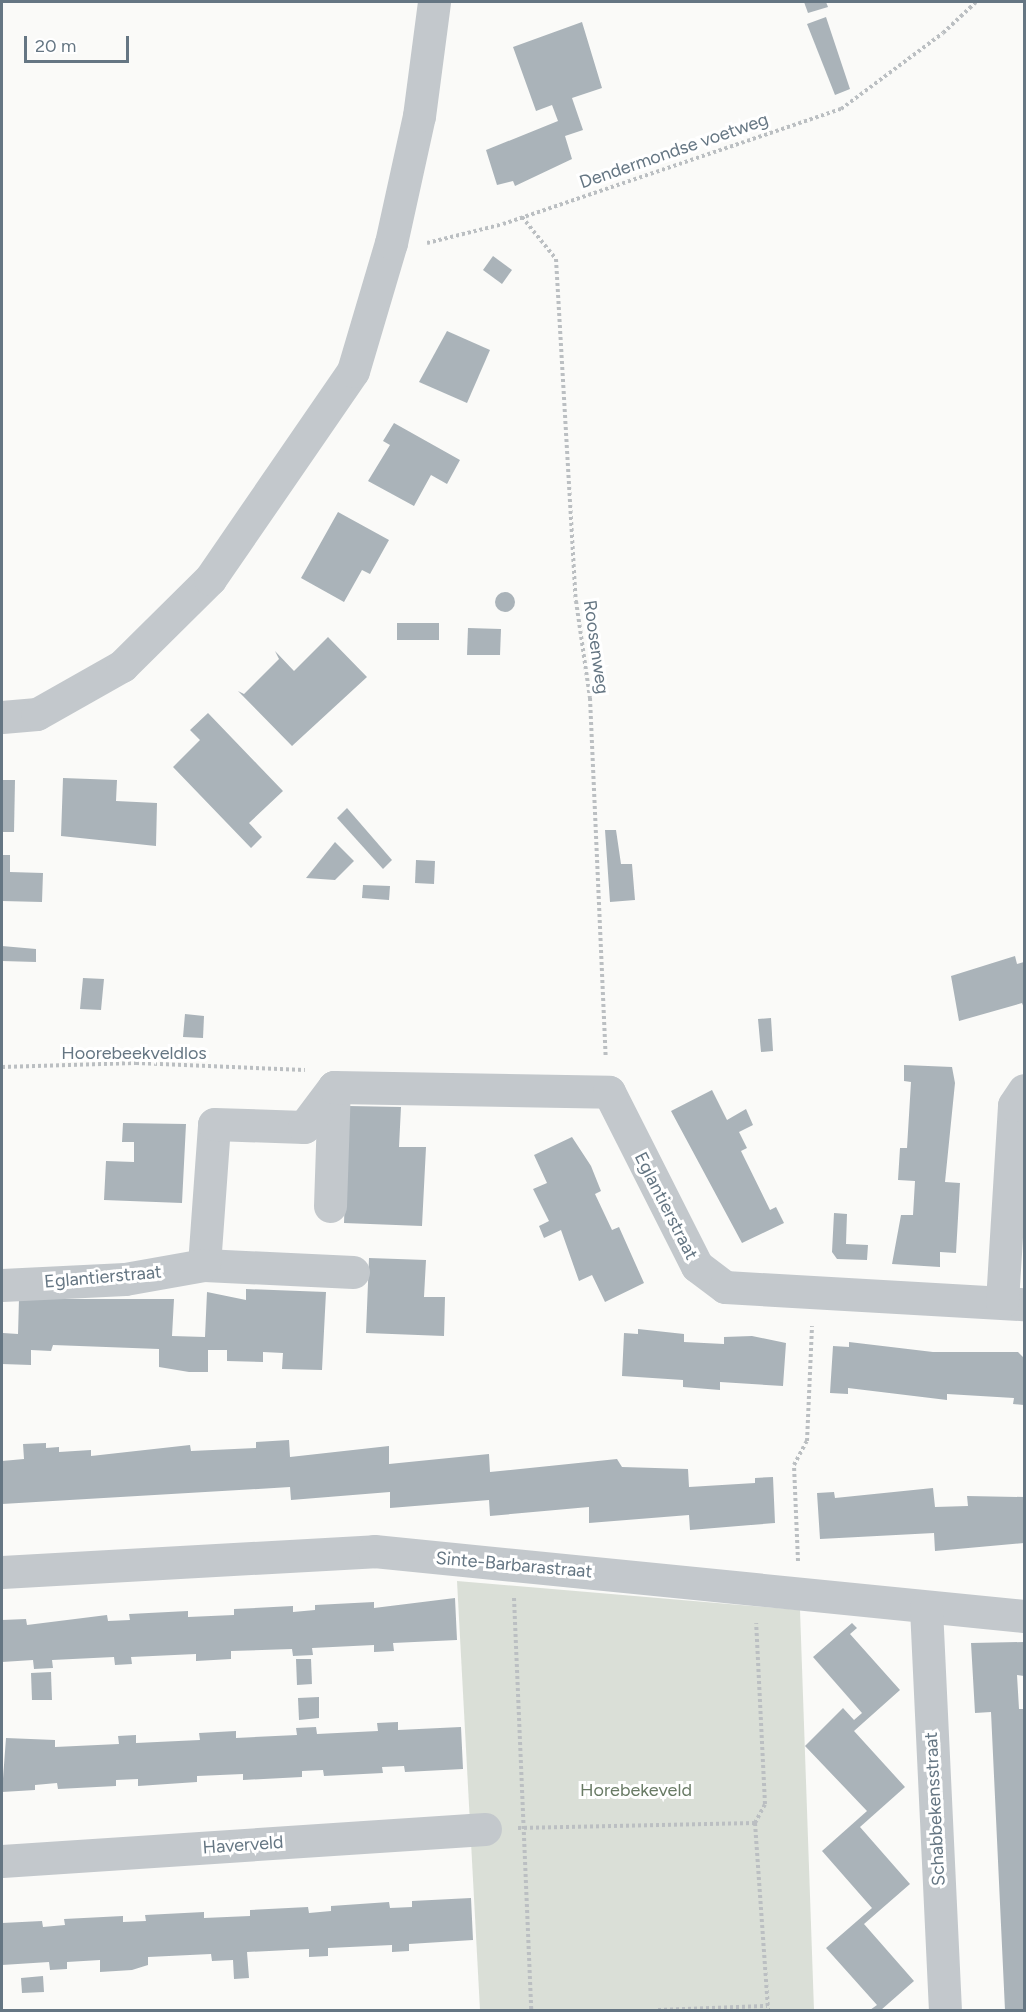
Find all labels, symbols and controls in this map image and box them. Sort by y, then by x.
scale bar [27,24,132,62]
text: 20 m [35,35,76,57]
street label: Dendermondse voetweg [577,109,771,193]
street label: Roosenweg [579,599,613,695]
street label: Hoorebeekveldlos [61,1042,207,1064]
street label: Eglantierstraat [630,1149,702,1263]
street label: Eglantierstraat [43,1261,163,1293]
street label: Sinte-Barbarastraat [435,1547,593,1583]
street label: Schabbekensstraat [920,1731,950,1887]
park label: Horebekeveld [580,1779,692,1801]
street label: Haverveld [202,1831,284,1859]

